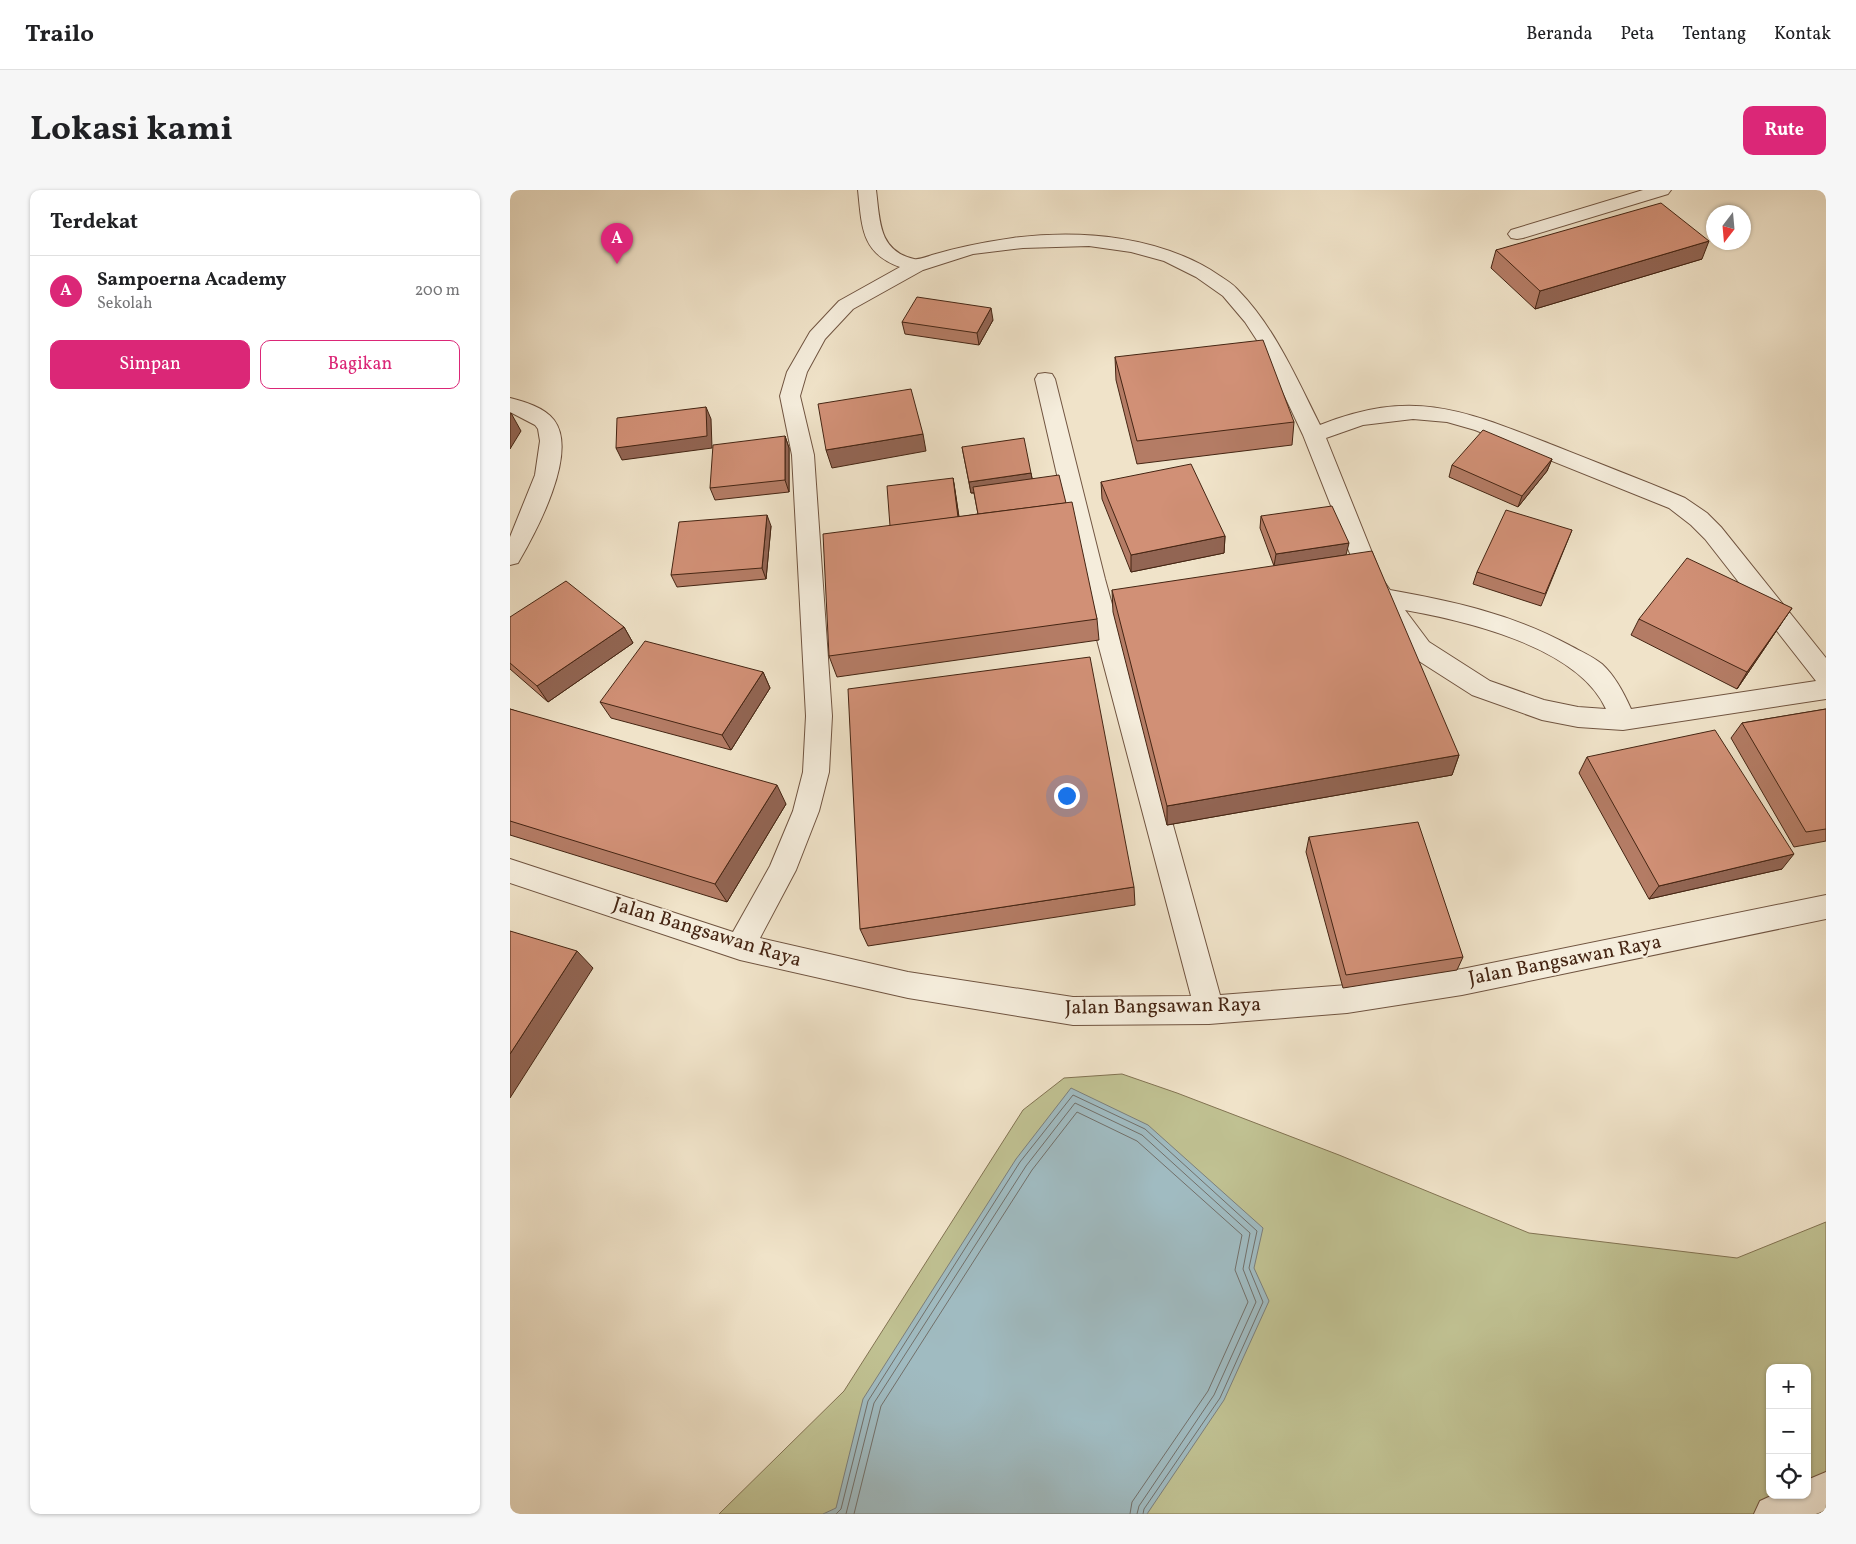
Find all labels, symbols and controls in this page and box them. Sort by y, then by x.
text: Trailo [25,18,94,52]
text: Beranda [1526,22,1592,47]
text: Peta [1620,22,1654,47]
text: Tentang [1682,22,1746,47]
text: Kontak [1774,22,1831,47]
text: Lokasi kami [30,106,233,154]
button: Rute [1743,106,1826,155]
north arrow [1706,205,1751,250]
text: Terdekat [50,208,138,237]
pin: A [601,223,633,264]
text: Sampoerna Academy [97,267,286,293]
text: A [60,280,72,302]
text: 200 m [415,280,460,302]
text: Sekolah [97,293,153,315]
button: Simpan [50,340,250,389]
button: Bagikan [260,340,460,389]
your location [1054,783,1080,809]
street label: Jalan Bangsawan Raya [609,891,805,975]
street label: Jalan Bangsawan Raya [1466,929,1664,993]
street label: Jalan Bangsawan Raya [1065,991,1261,1023]
map controls [1766,1364,1811,1499]
button: + [1766,1364,1811,1409]
button: − [1766,1409,1811,1454]
button: locate [1766,1454,1811,1499]

